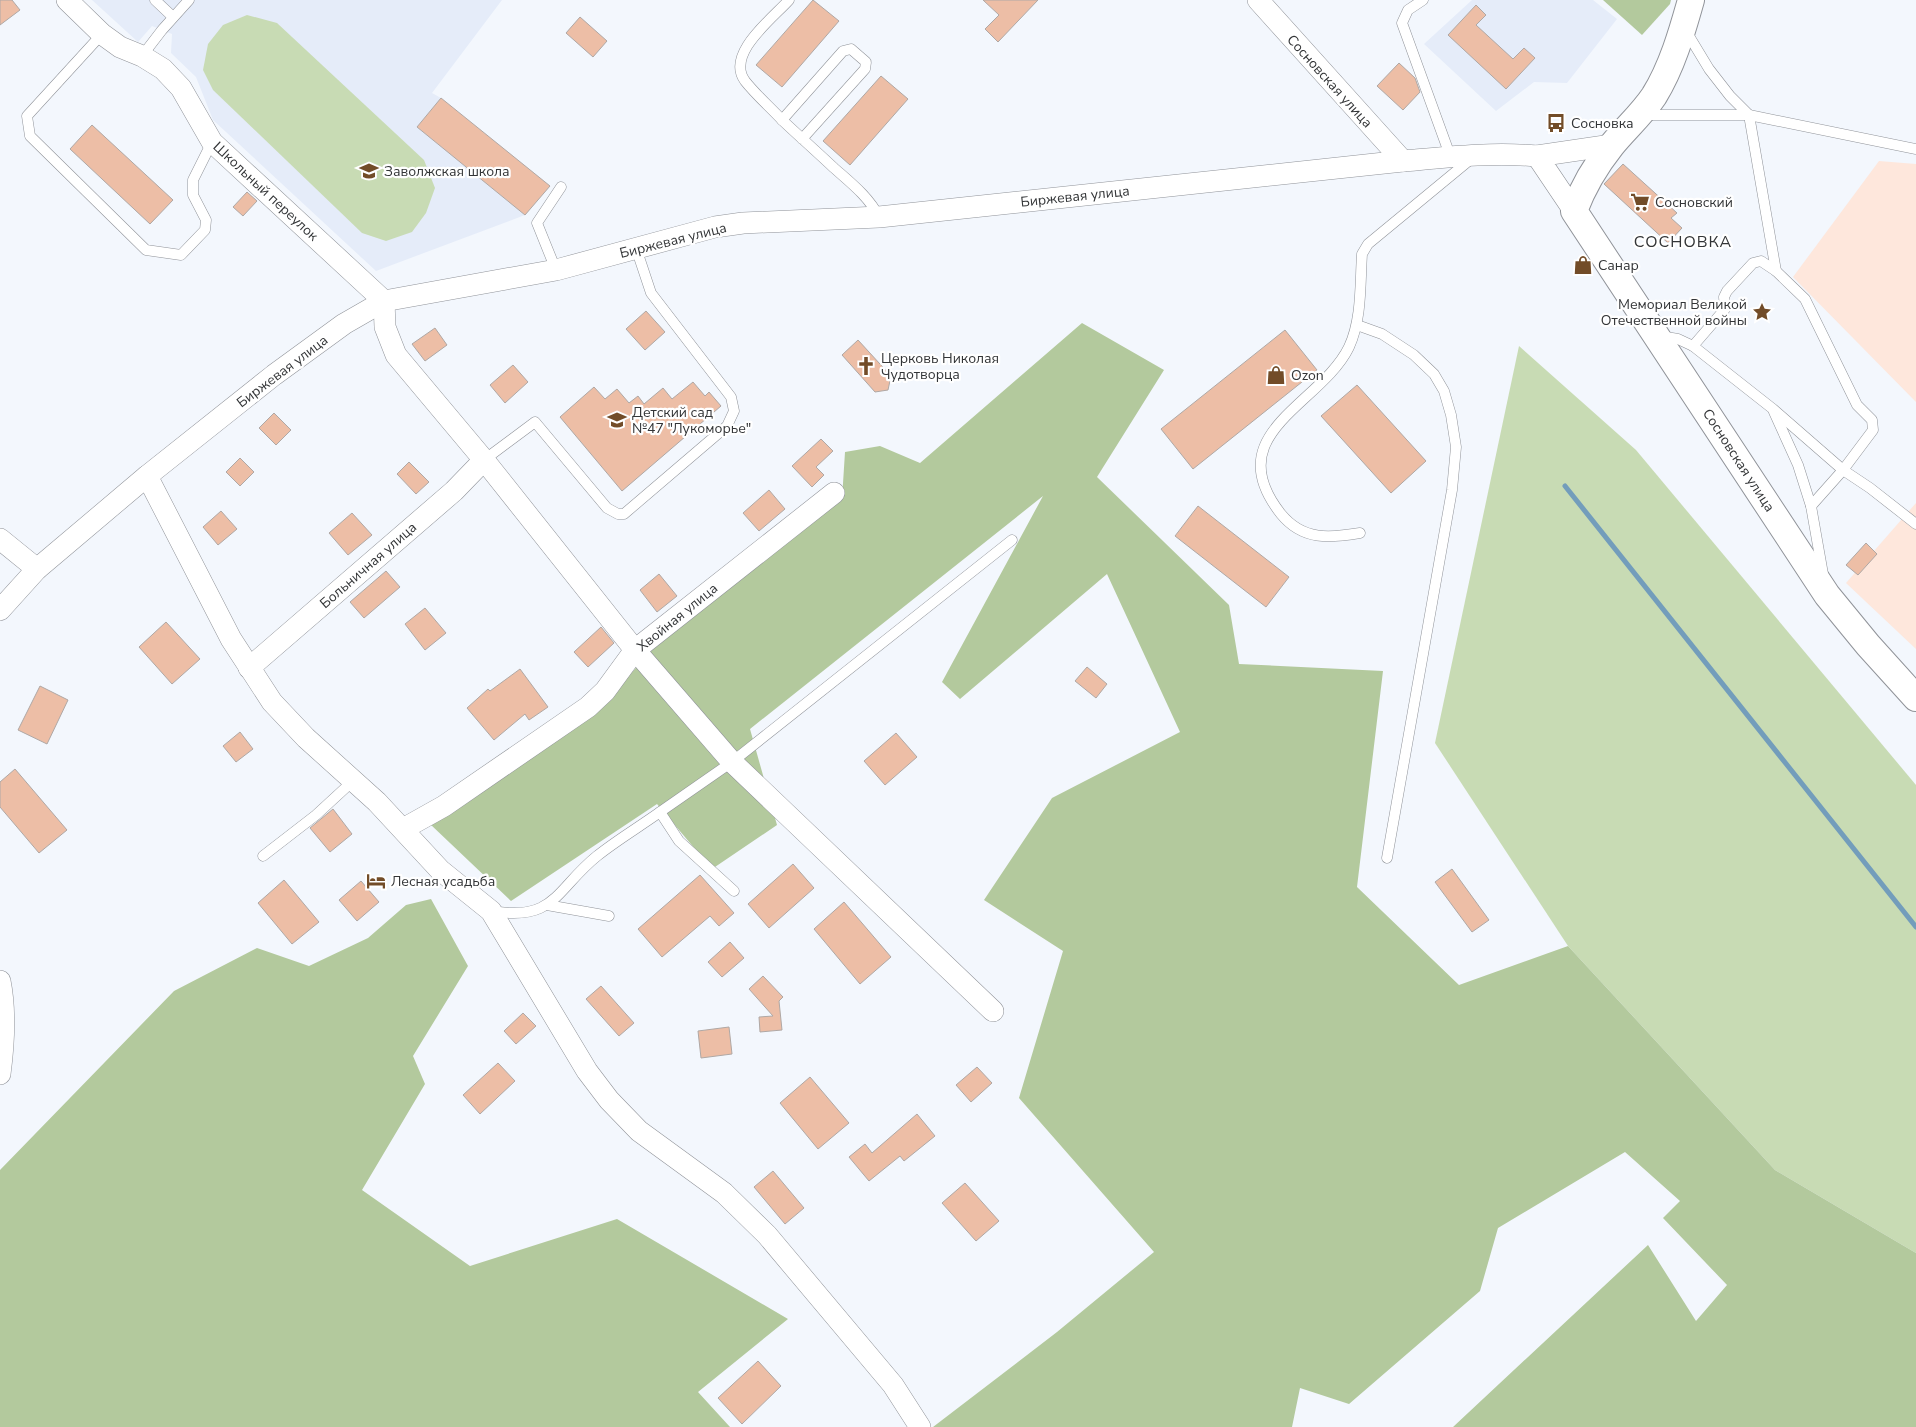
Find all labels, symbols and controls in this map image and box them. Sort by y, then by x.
street label: Сосновская улица [1283,31,1377,132]
bus stop icon: Сосновка [1545,112,1567,134]
place label: Сосновка [1571,114,1634,133]
street label: Школьный переулок [209,138,323,246]
school or university icon: Заволжская школа [358,160,380,182]
place label: Заволжская школа [384,162,510,181]
street label: Биржевая улица [1020,181,1131,212]
supermarket icon: Сосновский [1629,191,1651,213]
place label: Сосновский [1655,193,1733,212]
street label: Биржевая улица [618,218,729,263]
district label: СОСНОВКА [1634,231,1732,253]
shop icon: Санар [1572,254,1594,276]
place label: Санар [1598,256,1639,275]
place label: Мемориал Великой Отечественной войны [1601,295,1747,330]
place icon: Мемориал Великой Отечественной войны [1751,301,1773,323]
street label: Биржевая улица [233,331,332,412]
place label: Церковь Николая Чудотворца [881,349,999,384]
church icon: Церковь Николая Чудотворца [855,355,877,377]
shop icon: Ozon [1265,364,1287,386]
place label: Ozon [1291,366,1324,385]
place label: Детский сад №47 "Лукоморье" [632,403,751,438]
street label: Сосновская улица [1698,405,1779,515]
school or university icon: Детский сад №47 "Лукоморье" [606,409,628,431]
street label: Больничная улица [316,518,421,613]
street label: Хвойная улица [633,579,722,656]
hotel icon: Лесная усадьба [365,870,387,892]
place label: Лесная усадьба [391,872,495,891]

